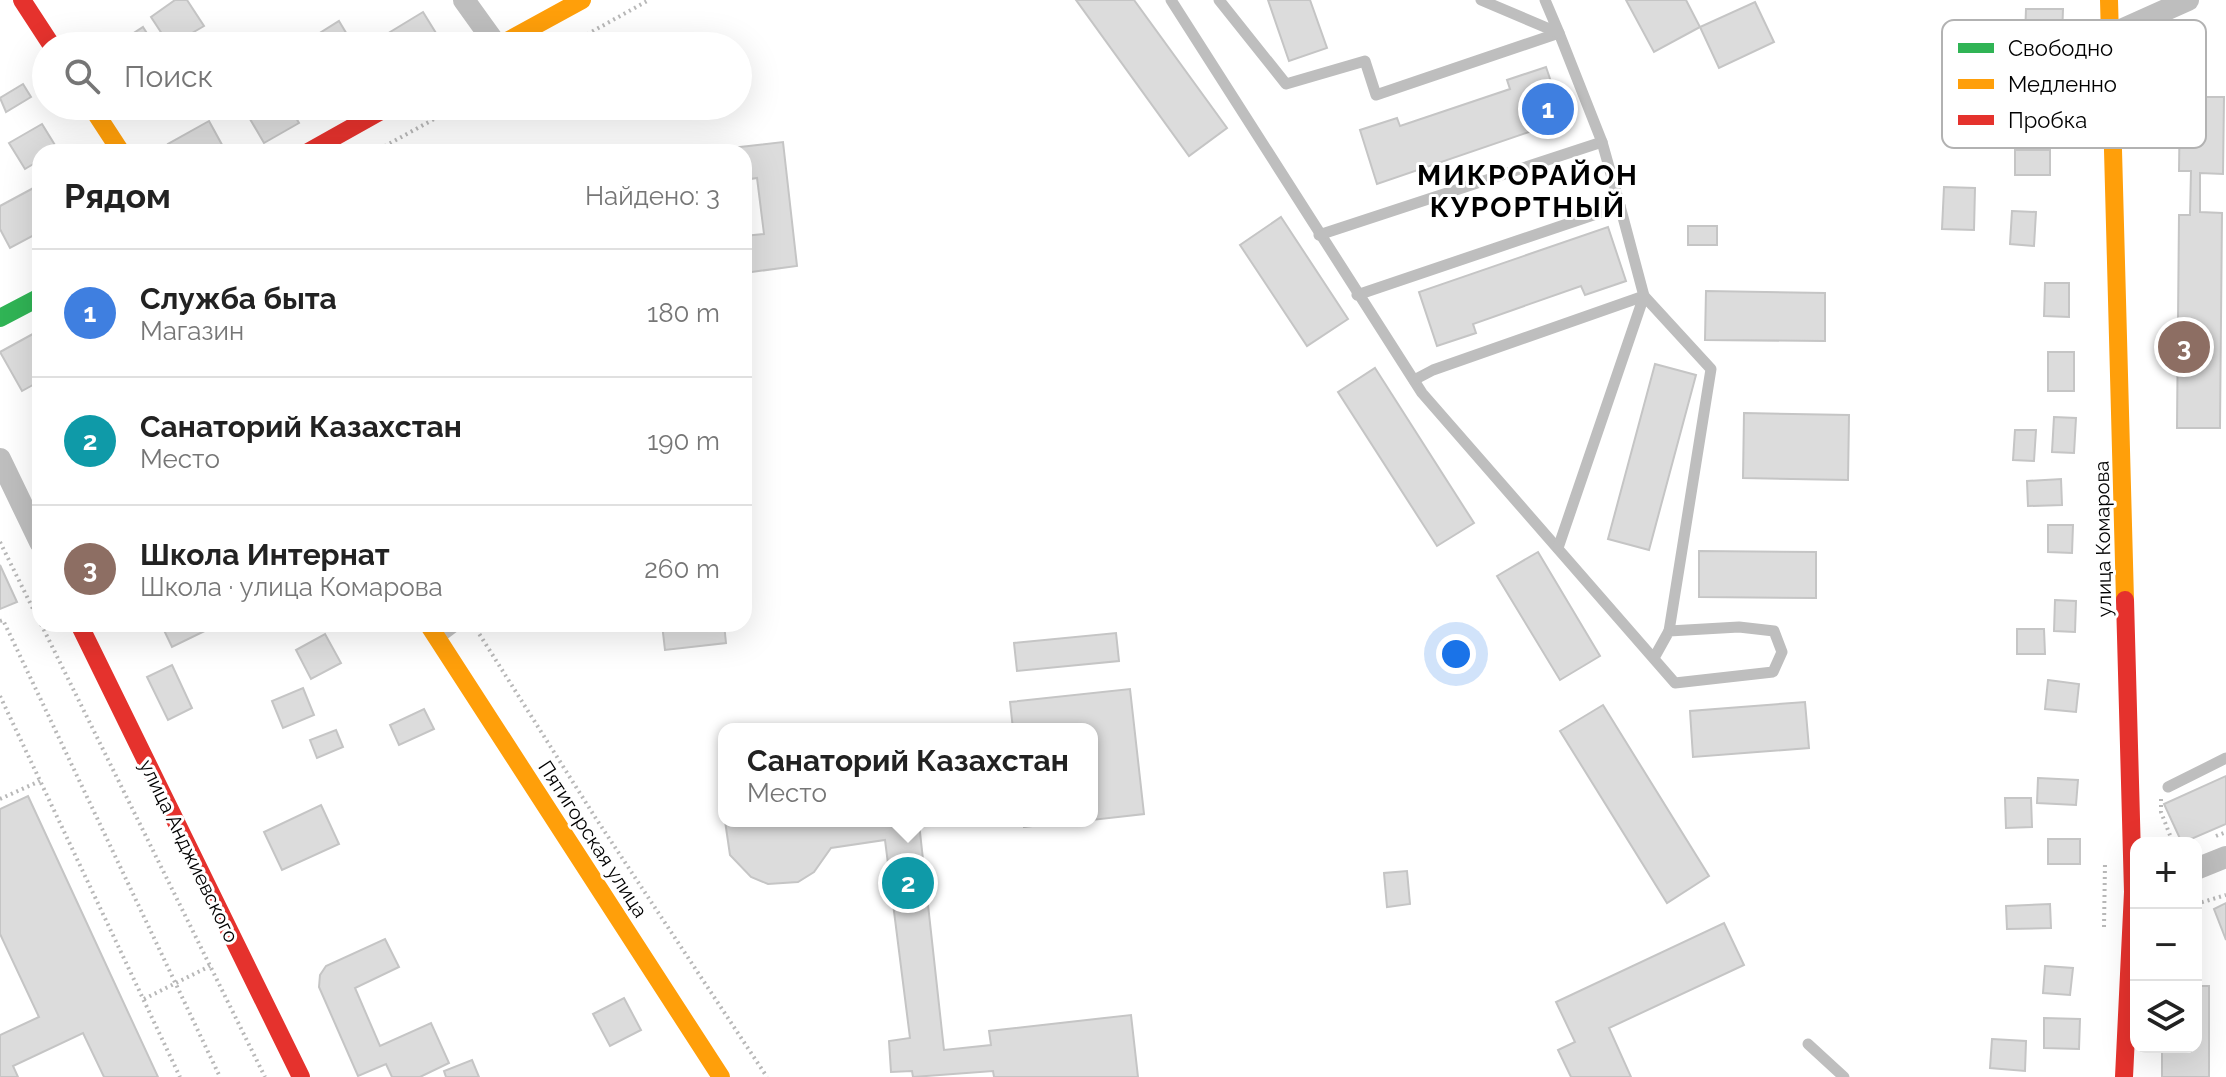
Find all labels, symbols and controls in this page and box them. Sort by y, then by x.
legend [1942,20,2206,148]
search box [32,32,752,120]
text: Свободно [2008,35,2113,61]
icon: search [60,54,104,98]
text: Поиск [124,59,213,94]
text: Медленно [2008,71,2117,97]
pin: 1 [1522,79,1574,139]
text: Пробка [2008,107,2087,133]
district label: МИКРОРАЙОН КУРОРТНЫЙ [1417,159,1639,224]
text: Рядом [64,176,171,216]
text: Найдено: 3 [585,181,720,211]
text: Служба быта [140,281,337,316]
text: 1 [84,298,96,328]
text: 180 m [647,298,720,328]
text: Магазин [140,316,244,346]
pin: 3 [2158,317,2210,377]
text: Санаторий Казахстан [140,409,462,444]
text: 2 [83,426,97,456]
text: 190 m [647,426,720,456]
text: Место [140,444,220,474]
street label: улица Комарова [2090,461,2116,617]
text: Школа Интернат [140,537,390,572]
text: 3 [83,554,97,584]
text: 260 m [644,554,720,584]
text: Школа · улица Комарова [140,572,443,602]
your location [1436,634,1476,674]
popup [718,723,1098,827]
text: Санаторий Казахстан [747,743,1069,778]
street label: улица Анджиевского [134,756,244,947]
street label: Пятигорская улица [533,756,653,922]
text: Место [747,778,827,808]
map controls [2130,837,2202,1053]
button: + [2130,837,2202,909]
pin: 2 [882,853,934,913]
button: − [2130,909,2202,981]
button: layers [2130,981,2202,1053]

